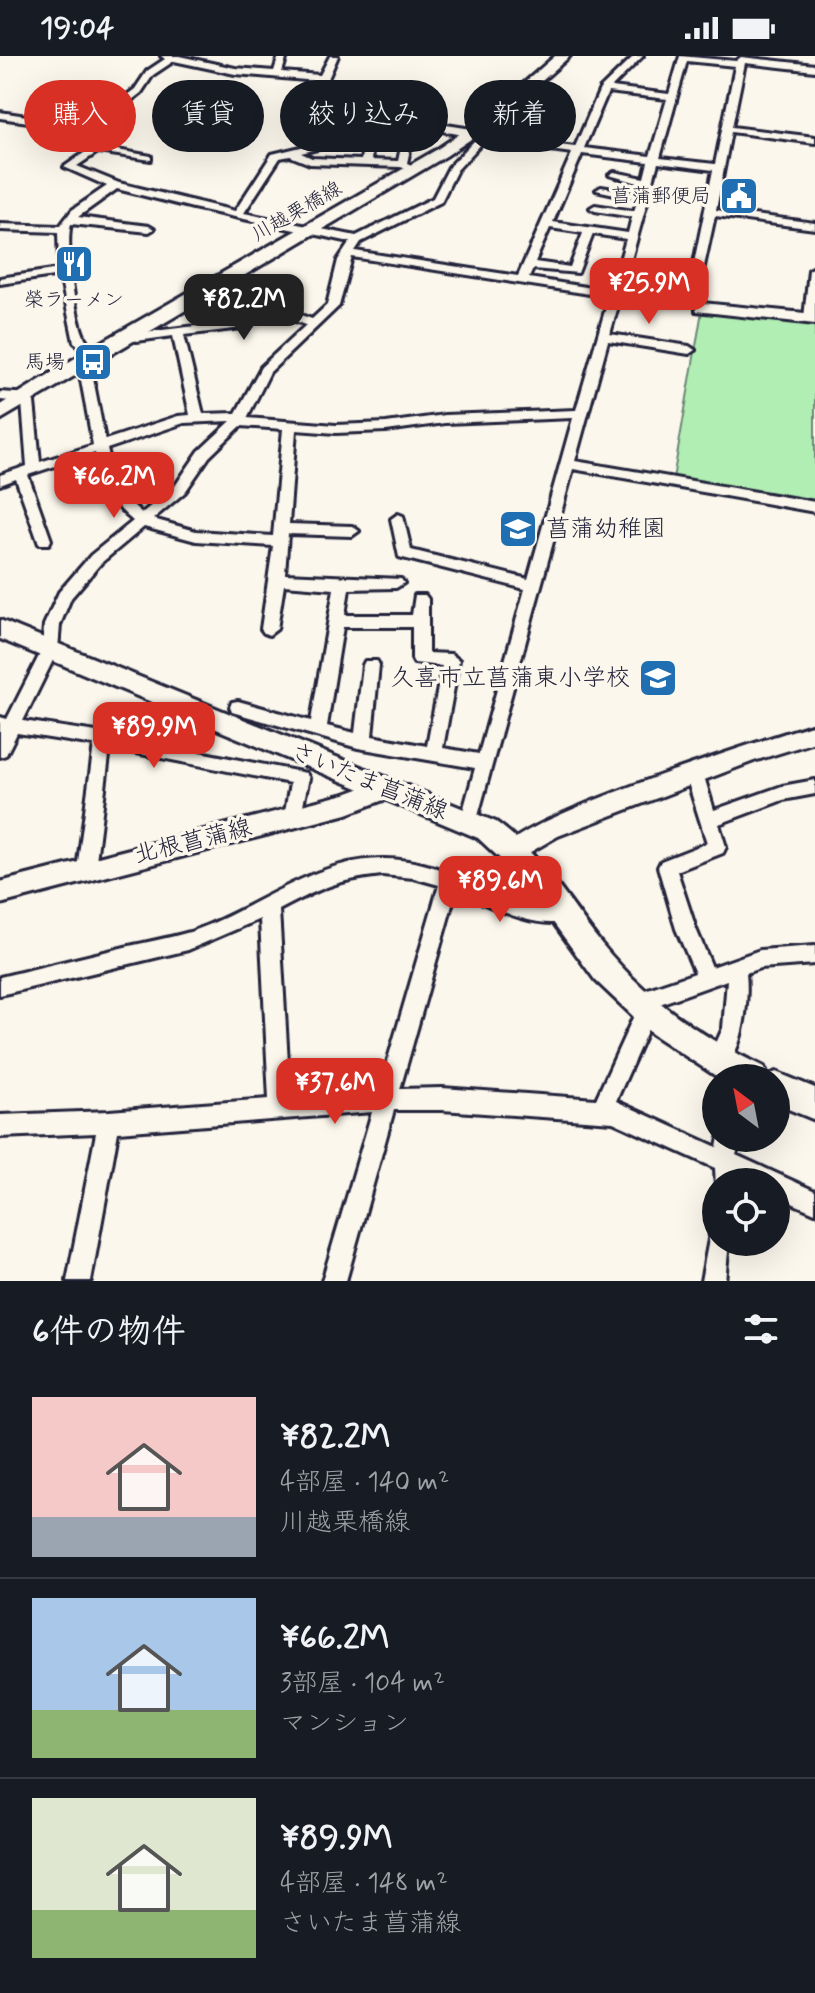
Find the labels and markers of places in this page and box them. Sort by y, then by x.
public building icon: 菖蒲郵便局 [718,175,760,217]
place label: 菖蒲郵便局 [611,183,711,210]
restaurant icon: 榮ラーメン [53,243,95,285]
pin: ¥25.9M [584,258,714,326]
pin: ¥82.2M [179,274,309,342]
place label: 榮ラーメン [24,287,124,314]
bus stop icon: 馬場 [72,341,114,383]
place label: 馬場 [25,349,65,376]
pin: ¥66.2M [49,452,179,520]
school or university icon: 菖蒲幼稚園 [497,508,539,550]
place label: 菖蒲幼稚園 [546,514,666,545]
school or university icon: 久喜市立菖蒲東小学校 [637,657,679,699]
place label: 久喜市立菖蒲東小学校 [390,663,630,694]
pin: ¥89.9M [89,702,219,770]
pin: ¥89.6M [435,856,565,924]
pin: ¥37.6M [270,1058,400,1126]

